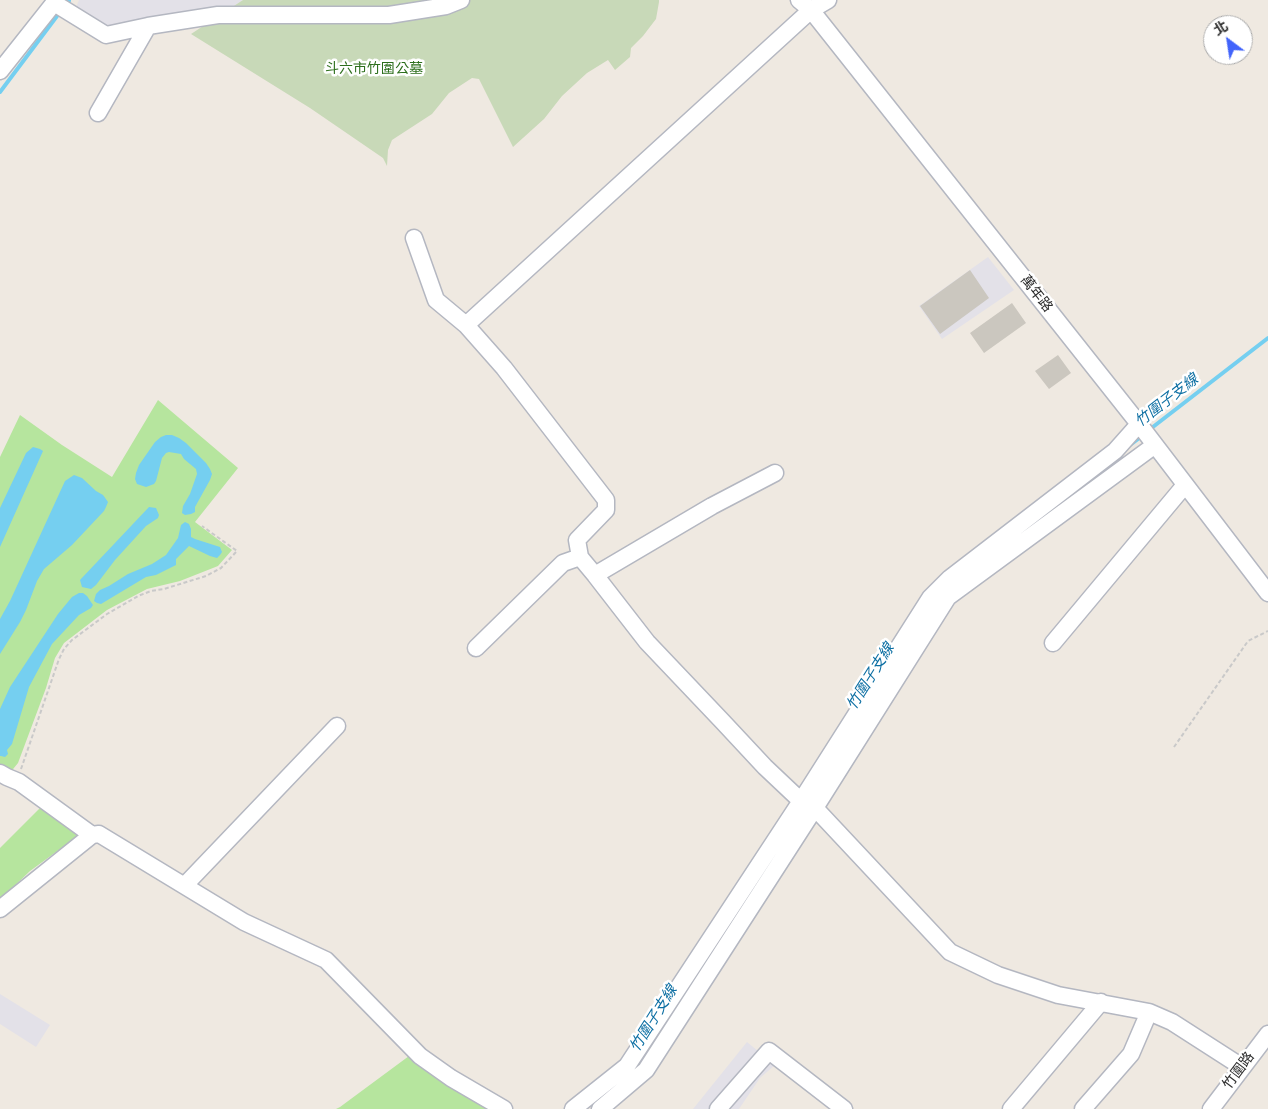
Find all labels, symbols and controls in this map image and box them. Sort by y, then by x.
north arrow [1203,15,1253,65]
text: 北 [1211,18,1231,38]
park label: 斗六市竹圍公墓 [325,61,423,77]
street label: 萬年路 [1016,272,1056,316]
water label: 竹圍子支線 [1132,371,1202,431]
water label: 竹圍子支線 [843,640,899,714]
water label: 竹圍子支線 [626,982,682,1056]
street label: 竹圍路 [1220,1049,1258,1093]

